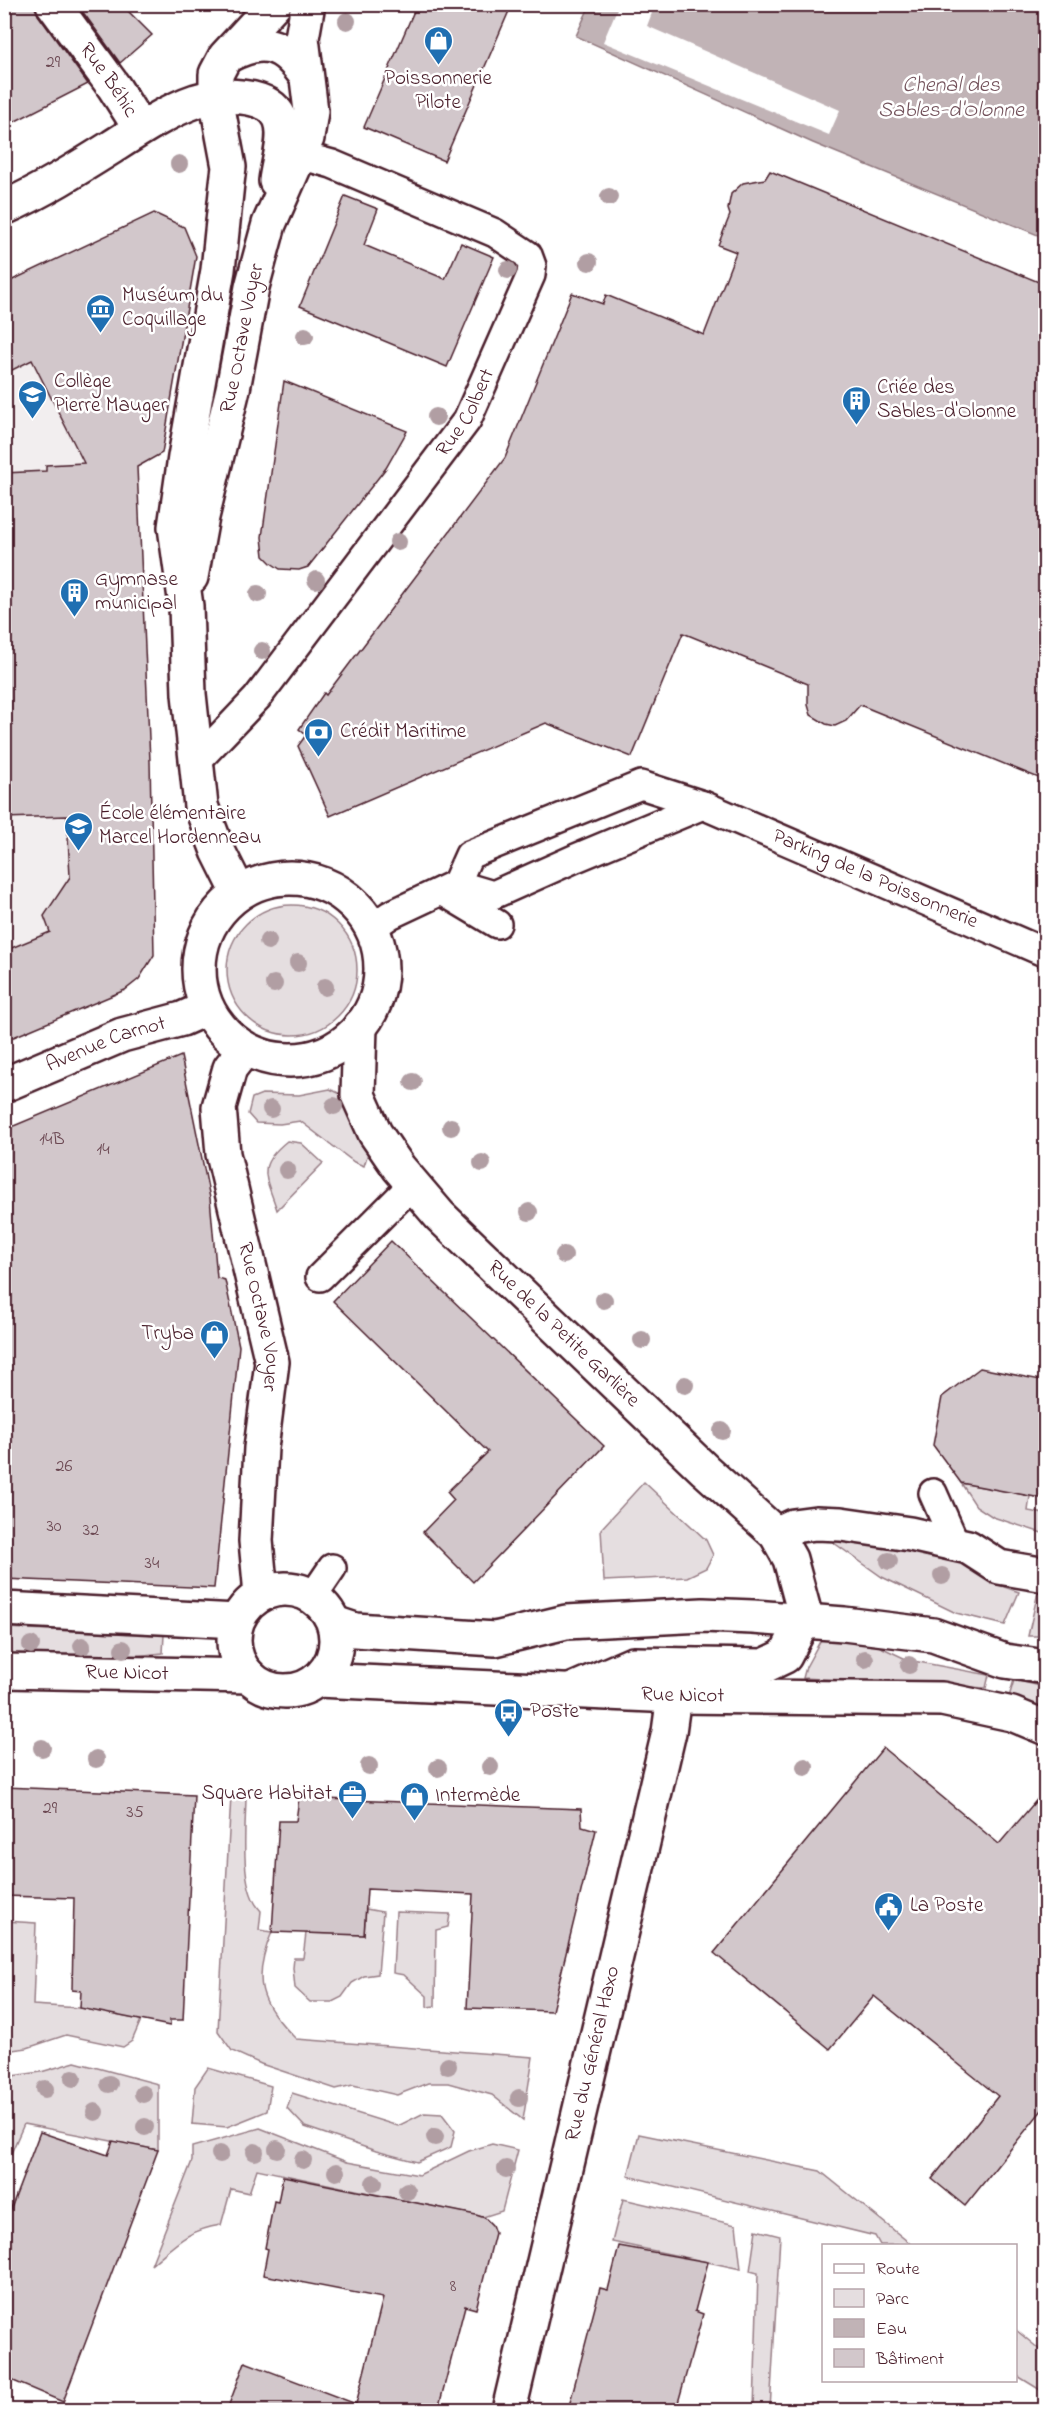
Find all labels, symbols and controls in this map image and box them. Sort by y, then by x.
shop icon: Poissonnerie Pilote [422,24,454,66]
street label: Rue Béhic [71,37,145,124]
house number: 29 [46,50,61,76]
place label: Poissonnerie Pilote [384,64,492,118]
water label: Chenal des Sables-d'Olonne [878,70,1025,127]
street label: Rue Octave Voyer [213,260,273,416]
place label: Muséum du Coquillage [122,281,224,337]
museum icon: Muséum du Coquillage [85,292,117,334]
street label: Rue Colbert [429,364,503,463]
place label: Collège Pierre Mauger [54,367,168,423]
place label: Criée des Sables-d'Olonne [877,373,1017,427]
school or university icon: Collège Pierre Mauger [17,378,49,420]
building icon: Criée des Sables-d'Olonne [840,384,872,426]
place label: Gymnase municipal [95,565,179,619]
building icon: Gymnase municipal [58,576,90,618]
bank icon: Crédit Maritime [303,716,335,758]
place label: Crédit Maritime [340,717,467,747]
place label: École élémentaire Marcel Hordenneau [99,799,261,853]
school or university icon: École élémentaire Marcel Hordenneau [62,810,94,852]
street label: Parking de la Poissonnerie [768,822,983,937]
street label: Avenue Carnot [42,1009,169,1080]
house number: 14B [39,1127,65,1153]
house number: 14 [96,1137,110,1163]
street label: Rue Octave Voyer [229,1239,287,1393]
street label: Rue de la Petite Garlière [480,1254,647,1415]
shop icon: Tryba [199,1318,231,1360]
place label: Tryba [141,1319,194,1351]
house number: 26 [56,1454,73,1480]
house number: 30 [46,1514,62,1540]
house number: 32 [83,1518,99,1544]
house number: 34 [145,1551,160,1577]
street label: Rue Nicot [85,1658,169,1689]
street label: Rue Nicot [640,1680,725,1712]
bus stop icon: Poste [493,1696,525,1738]
place label: Poste [530,1697,580,1727]
office icon: Square Habitat [337,1778,369,1820]
place label: Square Habitat [201,1779,332,1809]
shop icon: Intermède [398,1780,430,1822]
place label: Intermède [435,1781,521,1811]
house number: 29 [43,1796,58,1822]
house number: 35 [126,1800,144,1826]
public building icon: La Poste [873,1890,905,1932]
place label: La Poste [910,1891,984,1921]
street label: Rue du Général Haxo [558,1963,628,2145]
legend [822,2244,1017,2382]
text: Route [876,2257,921,2283]
house number: 8 [450,2274,457,2300]
text: Parc [876,2287,909,2313]
text: Eau [876,2317,907,2343]
text: Bâtiment [875,2347,944,2373]

